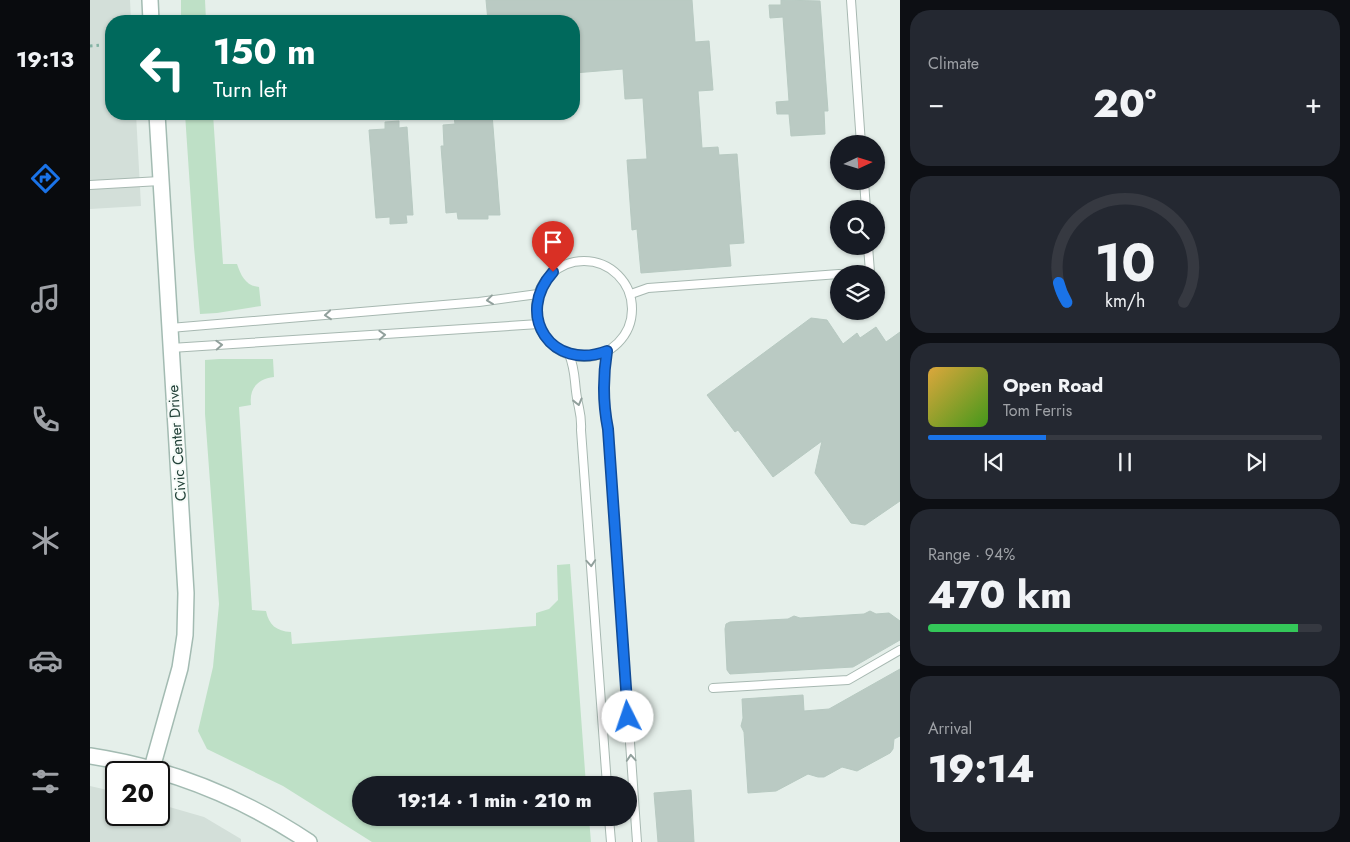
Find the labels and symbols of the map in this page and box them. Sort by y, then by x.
north arrow [830,135,885,190]
pin [532,221,574,272]
one-way arrow [486,294,494,305]
one-way arrow [324,309,332,320]
one-way arrow [378,330,386,341]
one-way arrow [216,339,224,350]
street label: Civic Center Drive [162,384,192,502]
one-way arrow [572,397,583,406]
one-way arrow [585,560,596,568]
position arrow [601,690,653,742]
one-way arrow [626,754,637,762]
speed limit sign: 20 [105,761,170,826]

